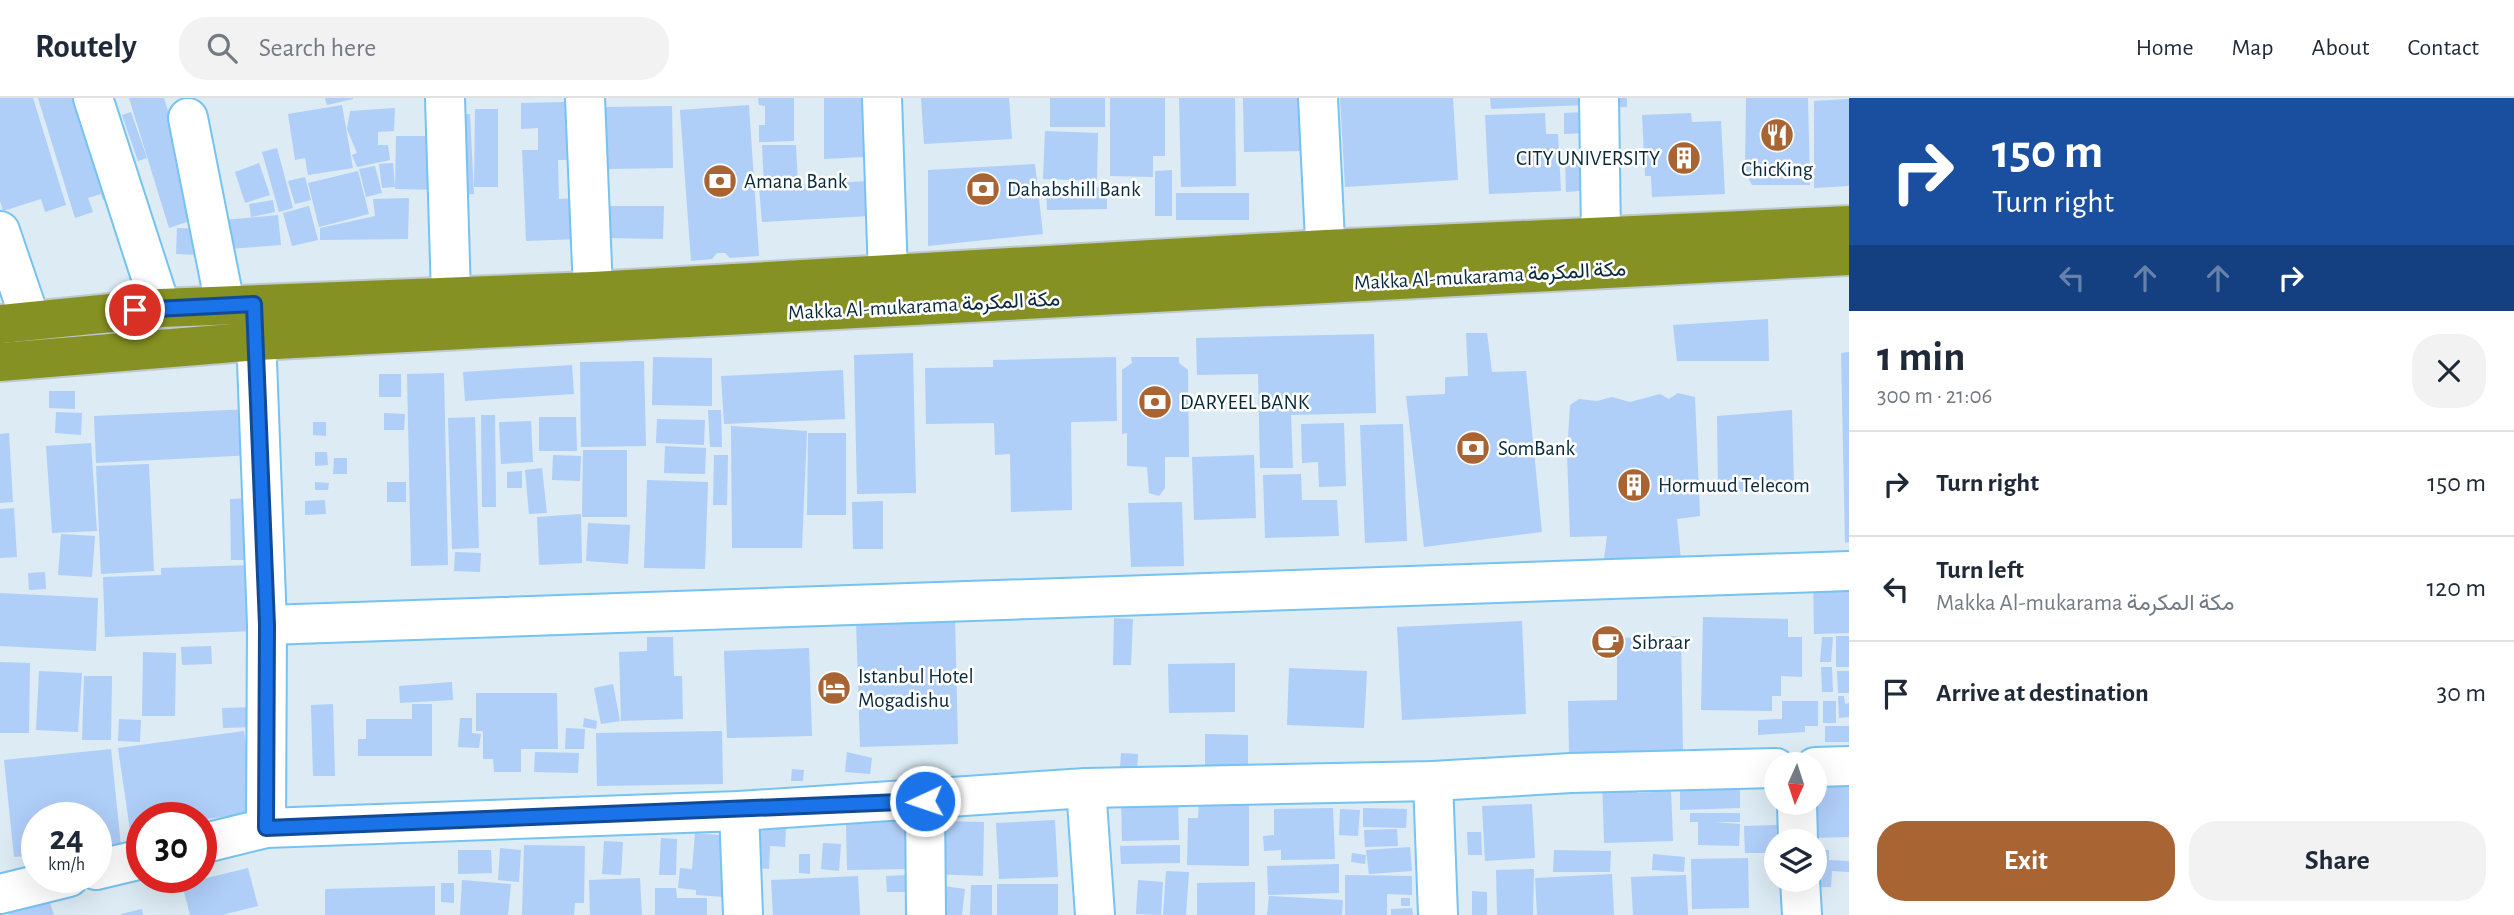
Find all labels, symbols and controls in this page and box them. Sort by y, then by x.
search box [179,17,669,80]
icon: search [203,29,241,67]
text: Routely [35,31,137,64]
text: Search here [259,35,376,61]
text: Home [2136,36,2194,60]
text: Map [2232,36,2274,60]
text: About [2312,36,2369,60]
text: Contact [2407,36,2479,60]
restaurant icon: ChicKing [1758,116,1796,154]
icon: right [1877,126,1968,217]
text: 150 m [1992,128,2103,177]
building icon: CITY UNIVERSITY [1665,139,1703,177]
place label: CITY UNIVERSITY [1516,148,1660,169]
place label: ChicKing [1741,159,1814,180]
bank icon: Amana Bank [701,162,739,200]
bank icon: Dahabshill Bank [964,170,1002,208]
place label: Amana Bank [744,171,848,192]
place label: Dahabshill Bank [1007,179,1141,200]
text: Turn right [1992,186,2114,218]
street label: Makka Al-mukarama مكة المكرمة [1353,258,1627,296]
icon: left [2053,259,2091,297]
icon: ahead [2126,259,2164,297]
icon: ahead [2199,259,2237,297]
icon: right [2272,259,2310,297]
pin [105,280,165,340]
street label: Makka Al-mukarama مكة المكرمة [787,288,1061,326]
icon: arrive [116,291,154,329]
button: close [2412,334,2486,408]
text: 1 min [1877,336,1966,378]
bank icon: DARYEEL BANK [1136,383,1174,421]
text: 300 m · 21:06 [1877,385,1992,408]
place label: DARYEEL BANK [1180,392,1310,413]
bank icon: SomBank [1454,429,1492,467]
place label: SomBank [1498,438,1576,459]
icon: right [1877,465,1915,503]
building icon: Hormuud Telecom [1615,466,1653,504]
text: Turn right [1936,470,2039,496]
text: 150 m [2427,470,2486,496]
place label: Hormuud Telecom [1658,475,1810,496]
text: Turn left [1936,557,2024,583]
icon: left [1877,570,1915,608]
text: 120 m [2426,575,2486,601]
text: Makka Al-mukarama مكة المكرمة [1936,592,2234,615]
cafe icon: Sibraar [1589,623,1627,661]
place label: Sibraar [1632,632,1690,653]
place label: Istanbul Hotel Mogadishu [858,666,974,711]
hotel icon: Istanbul Hotel Mogadishu [815,669,853,707]
icon: arrive [1877,675,1915,713]
text: Arrive at destination [1936,680,2149,706]
text: 30 m [2436,680,2486,706]
north arrow [1764,752,1827,816]
map controls [1764,752,1827,892]
position arrow [888,764,962,838]
speed limit sign: 30 [126,802,217,893]
text: 24 [49,821,84,856]
button: Exit [1877,821,2175,901]
button: Share [2189,821,2486,901]
button: layers [1764,829,1827,892]
text: km/h [48,856,85,874]

